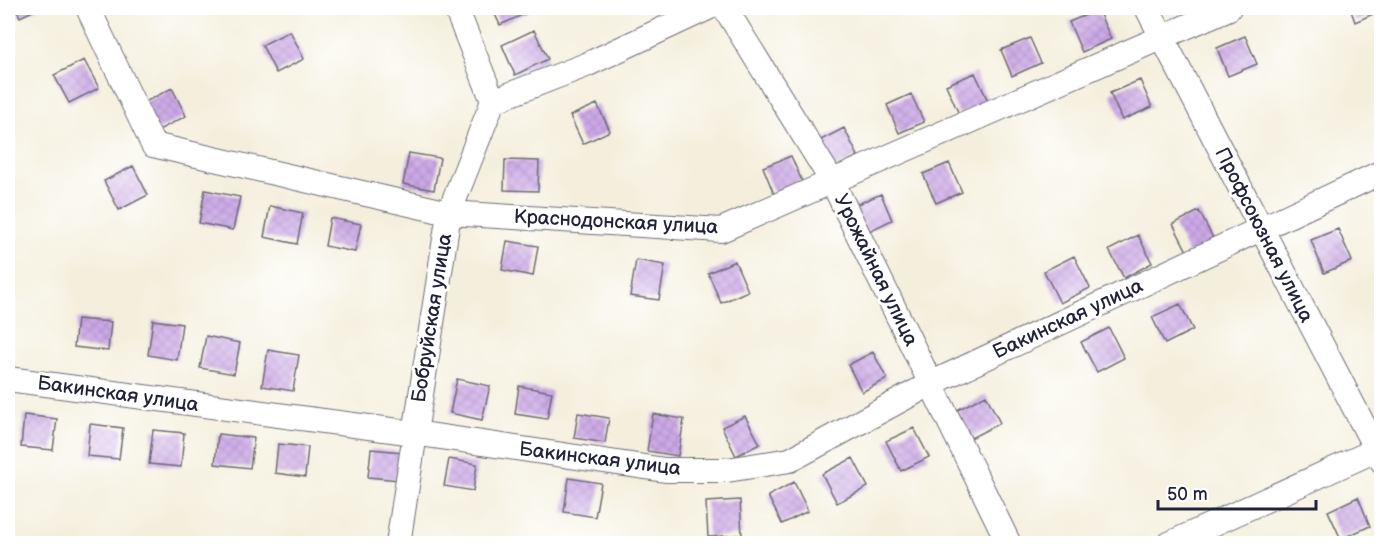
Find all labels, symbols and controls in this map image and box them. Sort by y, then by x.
street label: Профсоюзная улица [1209,144,1319,327]
street label: Урожайная улица [829,190,923,350]
street label: Краснодонская улица [513,205,719,239]
street label: Бобруйская улица [407,232,457,404]
street label: Бакинская улица [989,274,1147,364]
street label: Бакинская улица [36,371,200,417]
street label: Бакинская улица [518,437,682,481]
scale bar [1158,473,1316,511]
text: 50 m [1167,484,1208,505]

